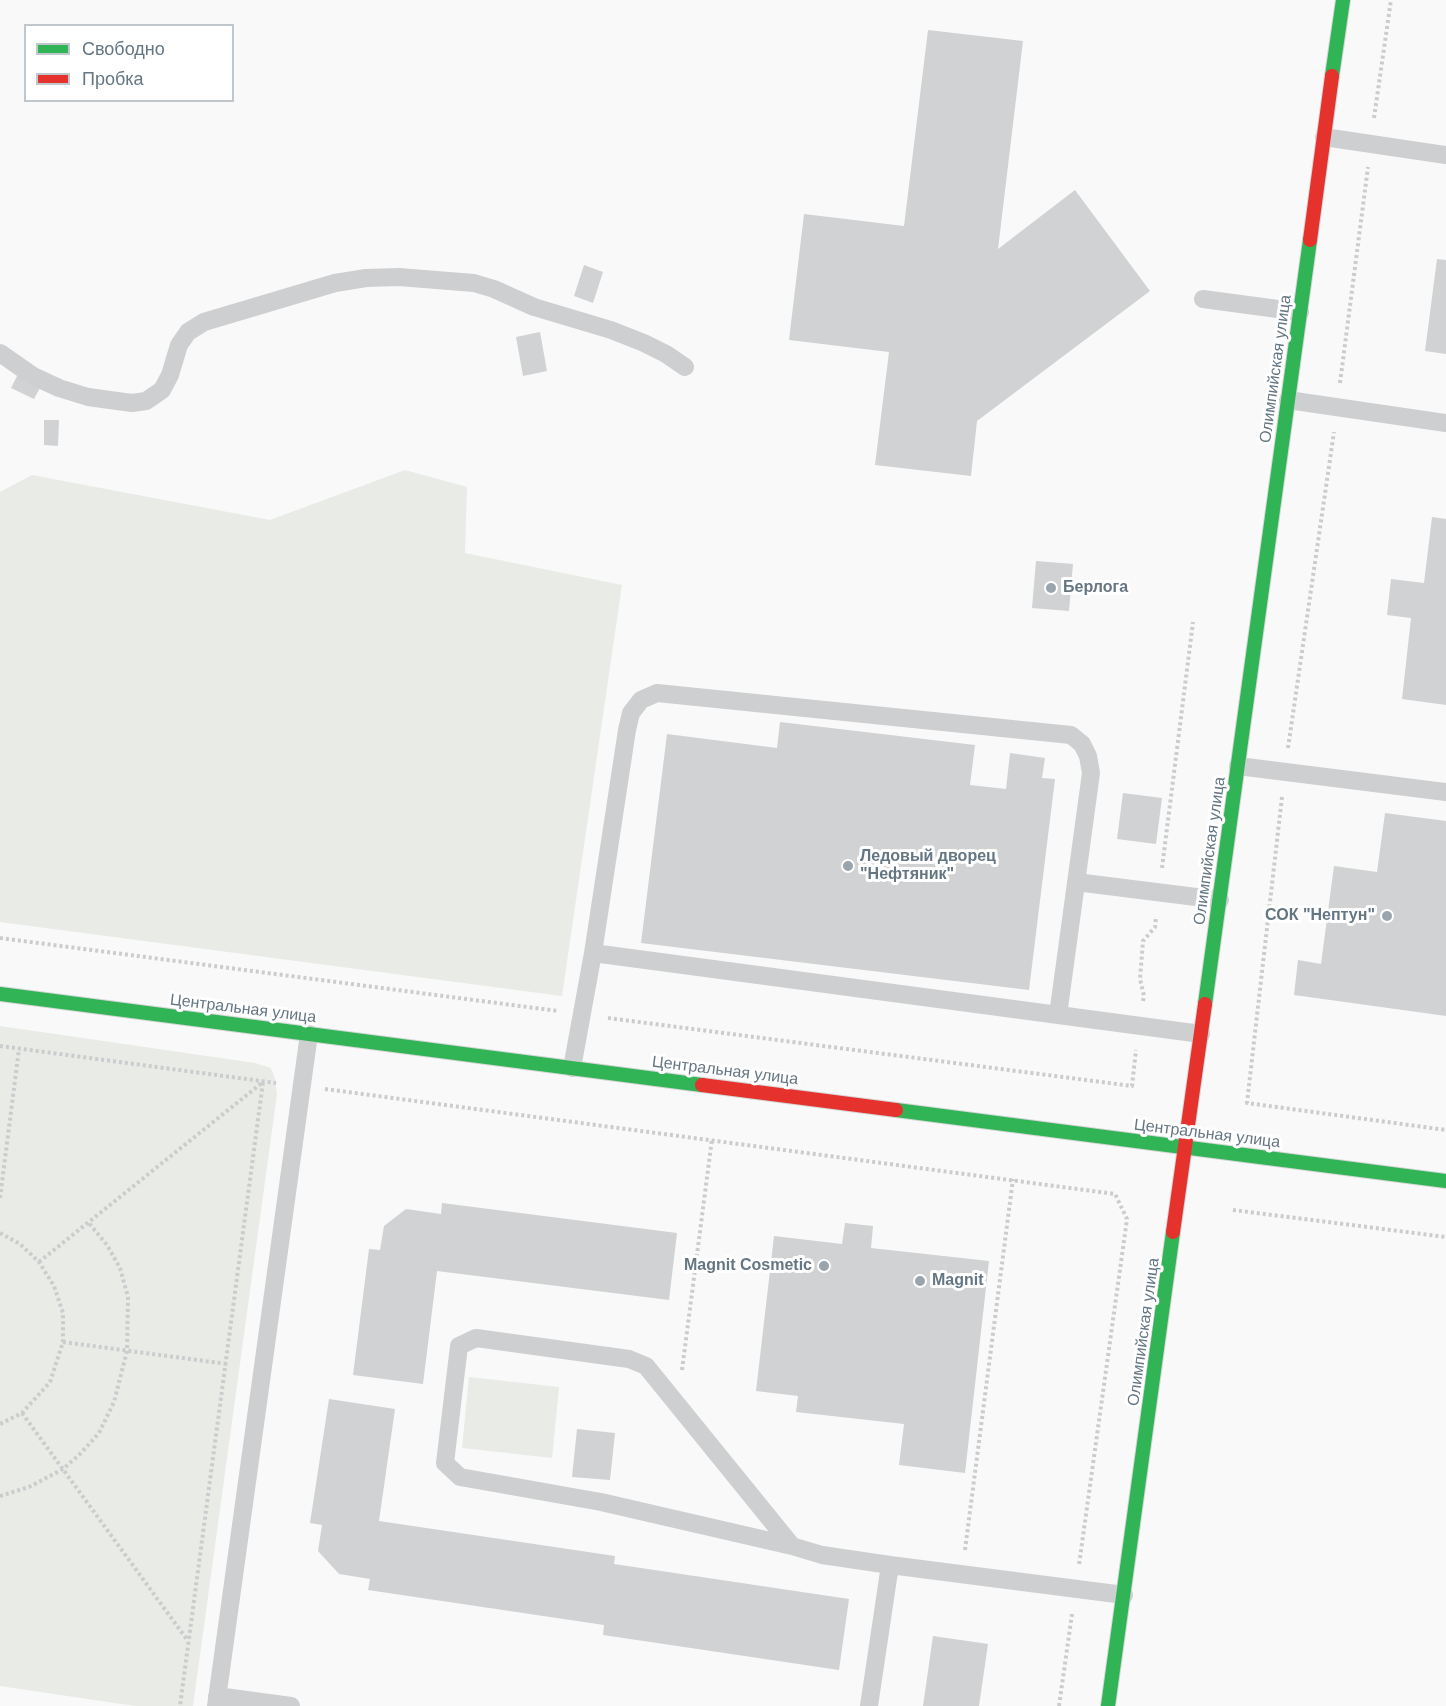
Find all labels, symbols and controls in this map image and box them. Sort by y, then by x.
legend [24,24,234,102]
text: Свободно [82,39,165,59]
text: Пробка [82,69,144,89]
street label: Олимпийская улица [1256,294,1296,444]
place label: Берлога [1063,578,1128,598]
marker: Берлога [1044,581,1058,595]
street label: Олимпийская улица [1190,776,1230,926]
place label: Ледовый дворец "Нефтяник" [860,847,996,885]
marker: Ледовый дворец "Нефтяник" [841,859,855,873]
place label: СОК "Нептун" [1265,906,1375,926]
marker: СОК "Нептун" [1380,909,1394,923]
street label: Центральная улица [169,991,317,1027]
street label: Центральная улица [651,1053,799,1089]
street label: Центральная улица [1133,1116,1281,1152]
place label: Magnit Cosmetic [684,1256,812,1276]
street label: Олимпийская улица [1124,1257,1164,1407]
marker: Magnit Cosmetic [817,1259,831,1273]
place label: Magnit [932,1271,984,1291]
marker: Magnit [913,1274,927,1288]

